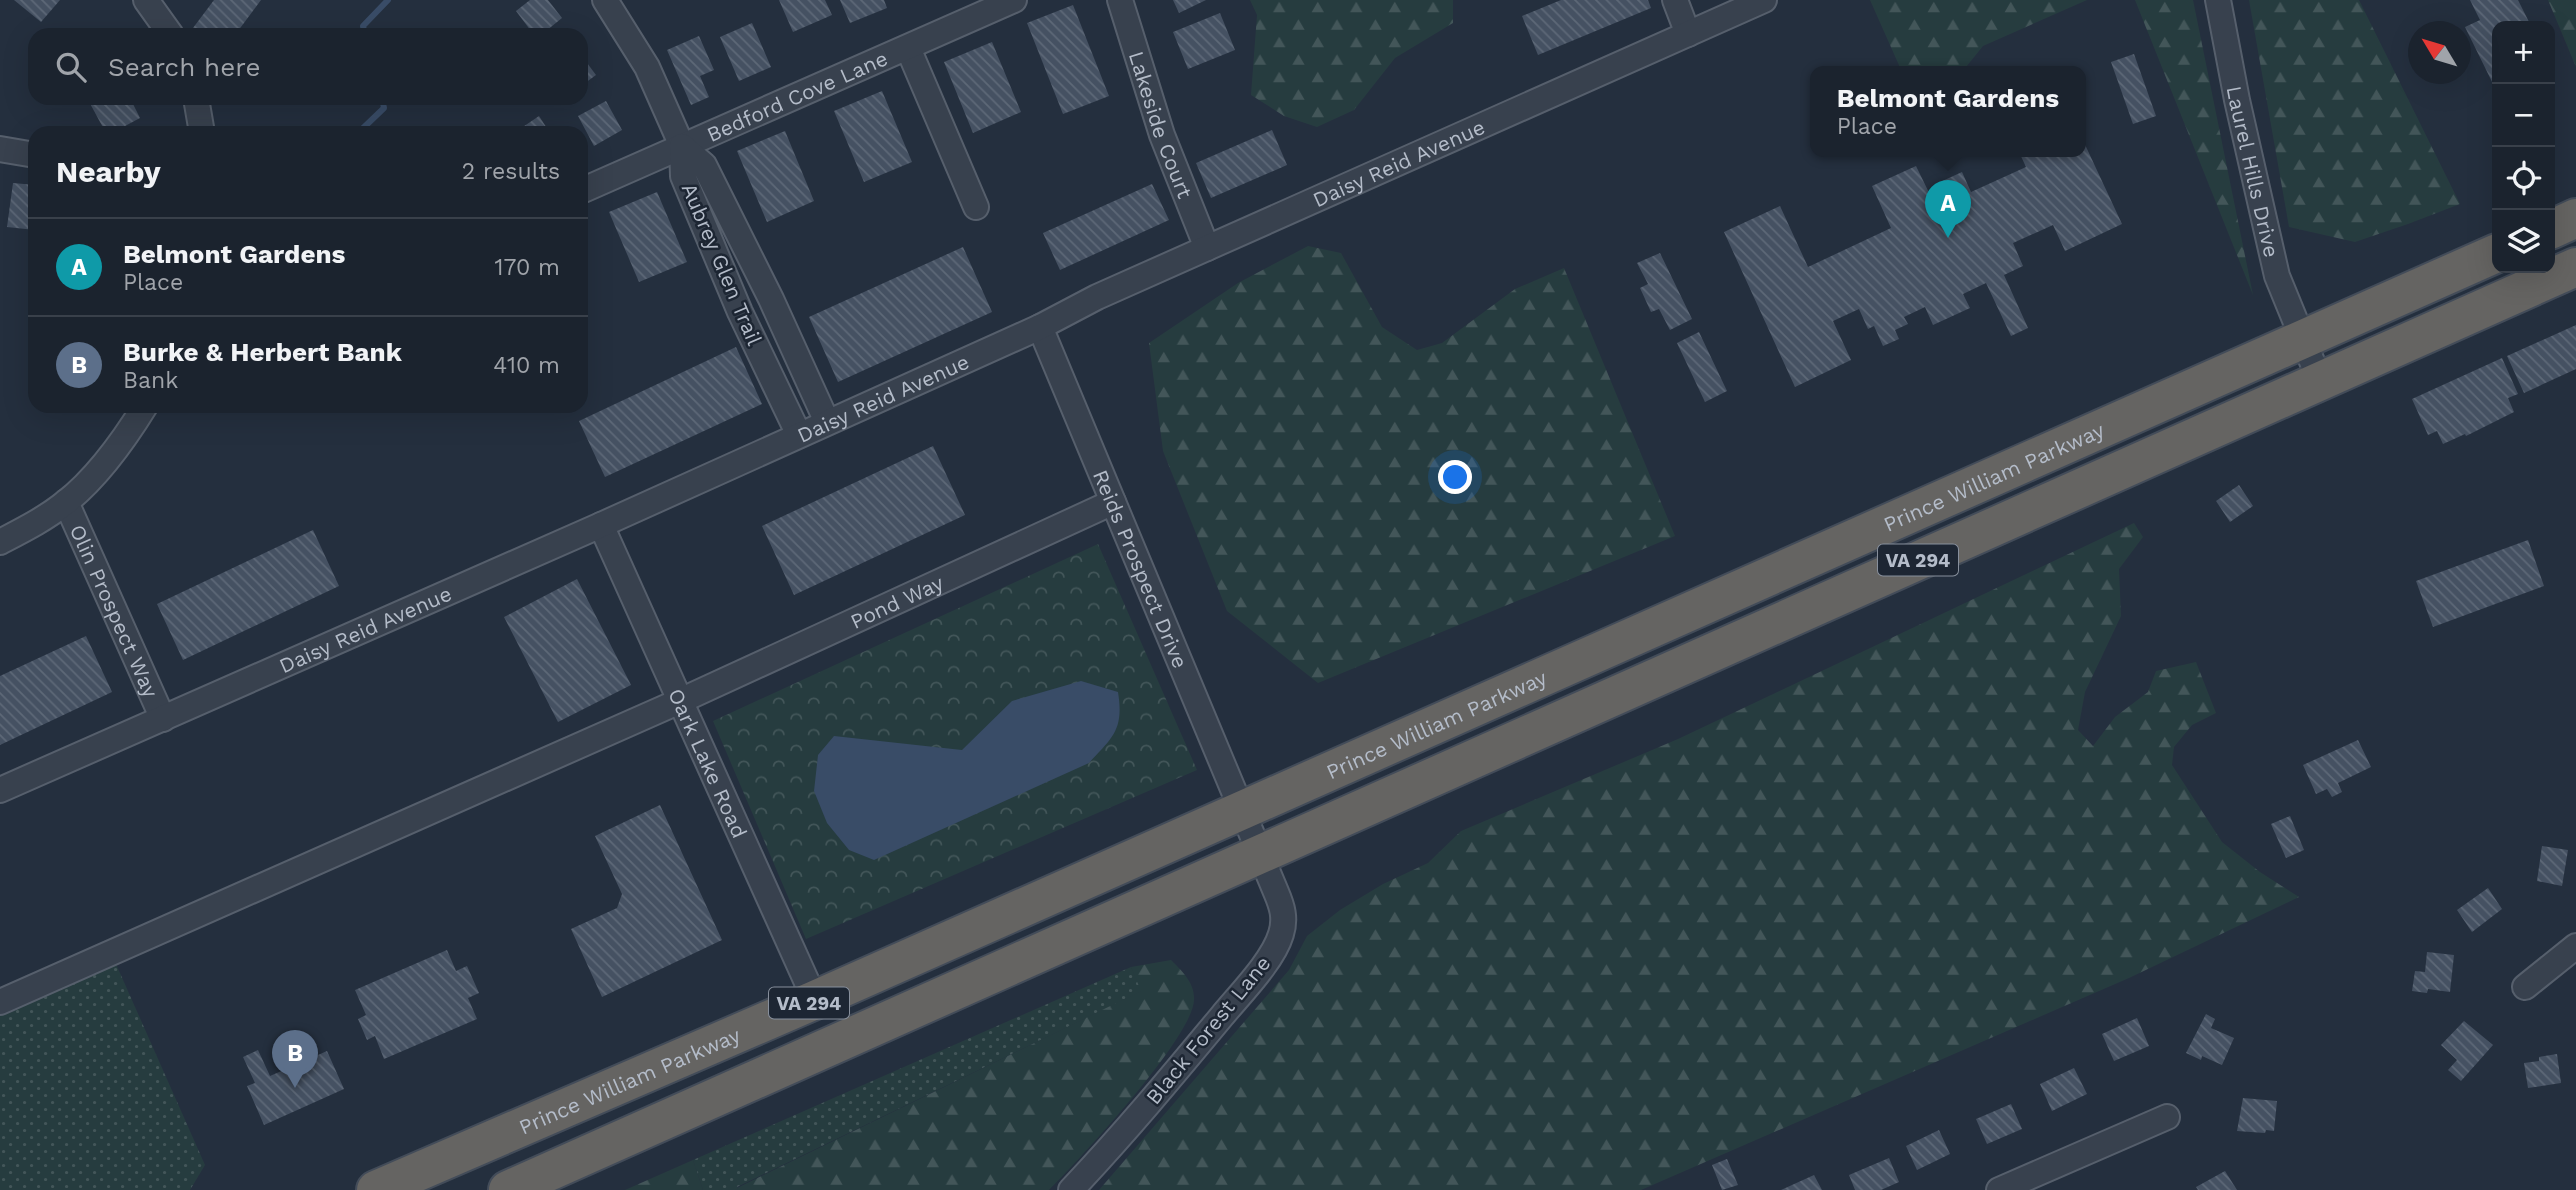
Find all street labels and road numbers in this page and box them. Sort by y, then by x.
street label: Bedford Cove Lane [703,45,891,147]
street label: Lakeside Court [1124,48,1198,202]
street label: Laurel Hills Drive [2222,84,2285,260]
street label: Daisy Reid Avenue [1309,114,1489,212]
street label: Aubrey Glen Trail [677,179,768,349]
street label: Daisy Reid Avenue [793,348,973,447]
street label: Prince William Parkway [1880,417,2108,536]
street label: Reids Prospect Drive [1088,466,1194,672]
street label: Olin Prospect Way [65,520,164,701]
road number: VA 294 [1878,544,1958,576]
street label: Pond Way [846,569,947,634]
street label: Daisy Reid Avenue [275,580,455,678]
street label: Prince William Parkway [1322,664,1550,784]
street label: Oark Lake Road [664,684,753,842]
street label: Black Forest Lane [1141,951,1275,1109]
road number: VA 294 [769,987,849,1018]
street label: Prince William Parkway [515,1021,744,1139]

